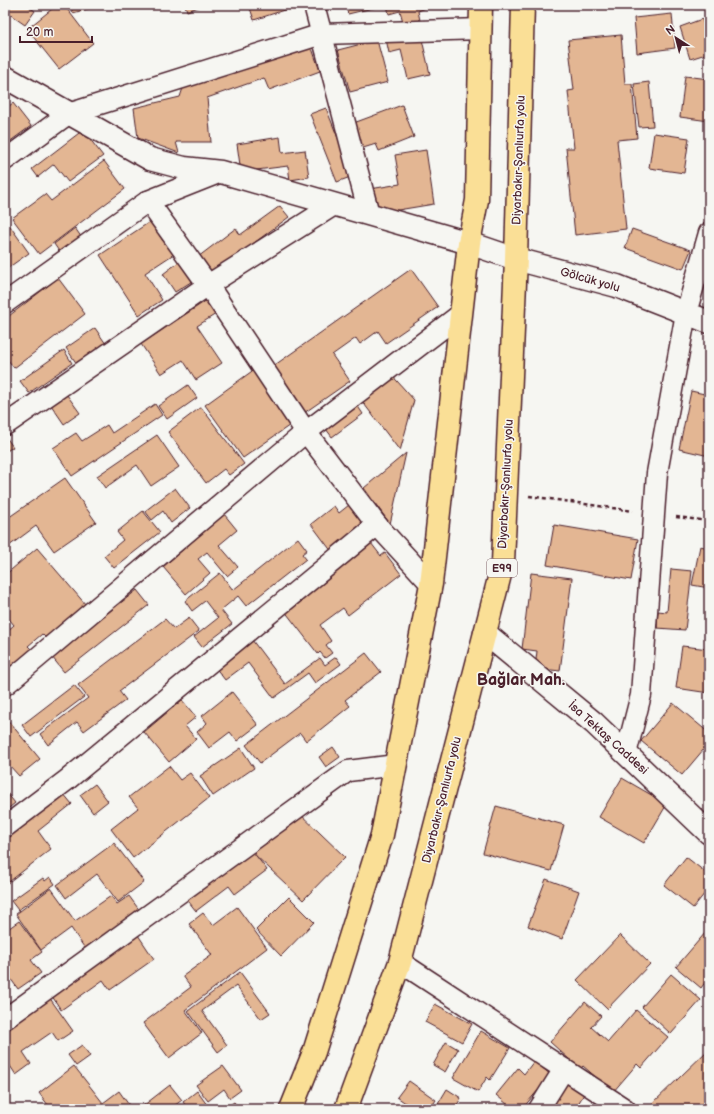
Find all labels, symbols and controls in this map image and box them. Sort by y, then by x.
scale bar [20,18,92,44]
north arrow [656,18,696,58]
text: N [663,23,678,38]
text: 20 m [26,25,53,40]
street label: Diyarbakır-Şanlıurfa yolu [509,95,529,225]
street label: Gölcük yolu [558,264,622,296]
street label: Diyarbakır-Şanlıurfa yolu [495,419,517,549]
road number: E99 [487,559,517,577]
district label: Bağlar Mah. [477,671,566,690]
street label: İsa Tektaş Caddesi [565,697,652,778]
street label: Diyarbakır-Şanlıurfa yolu [419,735,465,865]

